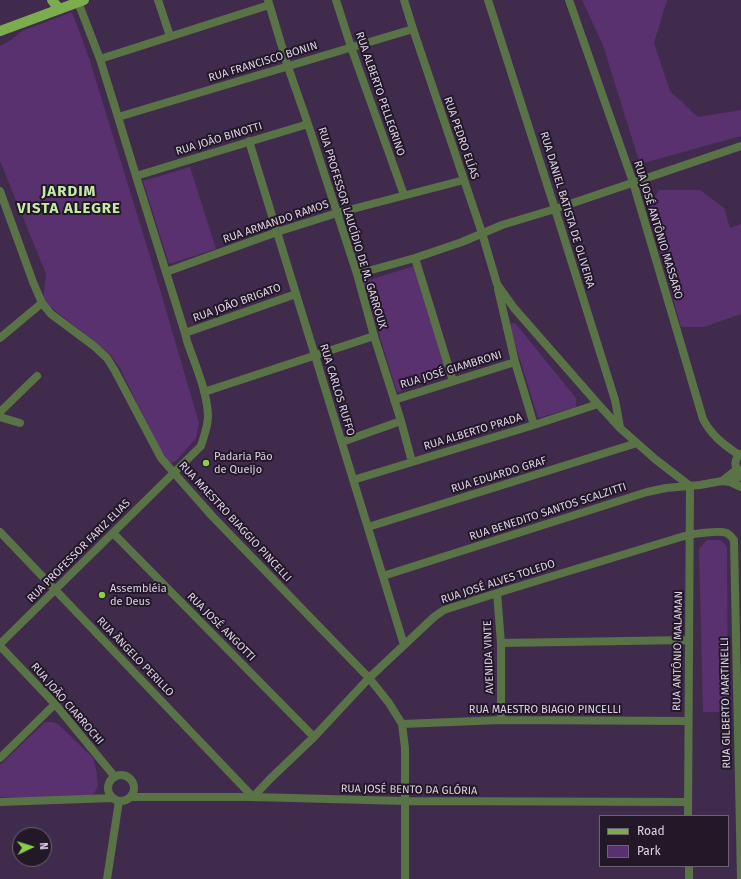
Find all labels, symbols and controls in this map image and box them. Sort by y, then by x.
street label: RUA ALBERTO PELLEGRINO [353,30,407,158]
street label: RUA FRANCISCO BONIN [207,39,319,85]
street label: RUA PEDRO ELÍAS [441,95,481,181]
street label: RUA JOÃO BINOTTI [174,120,264,158]
street label: RUA PROFESSOR LAUCÍDIO DE M. GARROUX [315,126,389,330]
street label: RUA DANIEL BATISTA DE OLIVEIRA [537,130,597,290]
street label: RUA JOSÉ ANTÔNIO MASSARO [631,159,685,301]
district label: JARDIM VISTA ALEGRE [17,183,121,218]
street label: RUA ARMANDO RAMOS [221,198,331,246]
street label: RUA JOÃO BRIGATO [191,281,283,325]
street label: RUA CARLOS RUFFO [317,342,357,438]
street label: RUA JOSÉ GIAMBRONI [399,348,503,392]
street label: RUA ALBERTO PRADA [422,411,524,453]
place label: Padaria Pão de Queijo [214,450,273,476]
street label: RUA EDUARDO GRAF [450,454,548,496]
marker: Padaria Pão de Queijo [201,458,211,468]
street label: RUA MAESTRO BIAGGIO PINCELLI [176,459,294,585]
street label: RUA BENEDITO SANTOS SCALZITTI [468,480,628,544]
street label: RUA PROFESSOR FARIZ ELIAS [25,497,133,605]
street label: RUA JOSÉ ALVES TOLEDO [439,557,557,607]
place label: Assembléia de Deus [110,582,167,608]
marker: Assembléia de Deus [97,590,107,600]
street label: RUA JOSÉ ANGOTTI [184,590,258,664]
street label: RUA ANTÔNIO MALAMAN [670,591,686,711]
street label: RUA ÂNGELO PERILLO [94,615,176,699]
street label: AVENIDA VINTE [481,620,497,694]
street label: RUA GILBERTO MARTINELLI [718,637,734,769]
street label: RUA JOÃO CIARROCHI [28,660,106,748]
street label: RUA MAESTRO BIAGIO PINCELLI [469,703,621,717]
street label: RUA JOSÉ BENTO DA GLÓRIA [341,782,477,798]
legend [599,815,729,867]
text: Road [637,824,665,838]
north arrow [12,827,52,867]
text: N [37,842,50,850]
text: Park [637,844,661,858]

